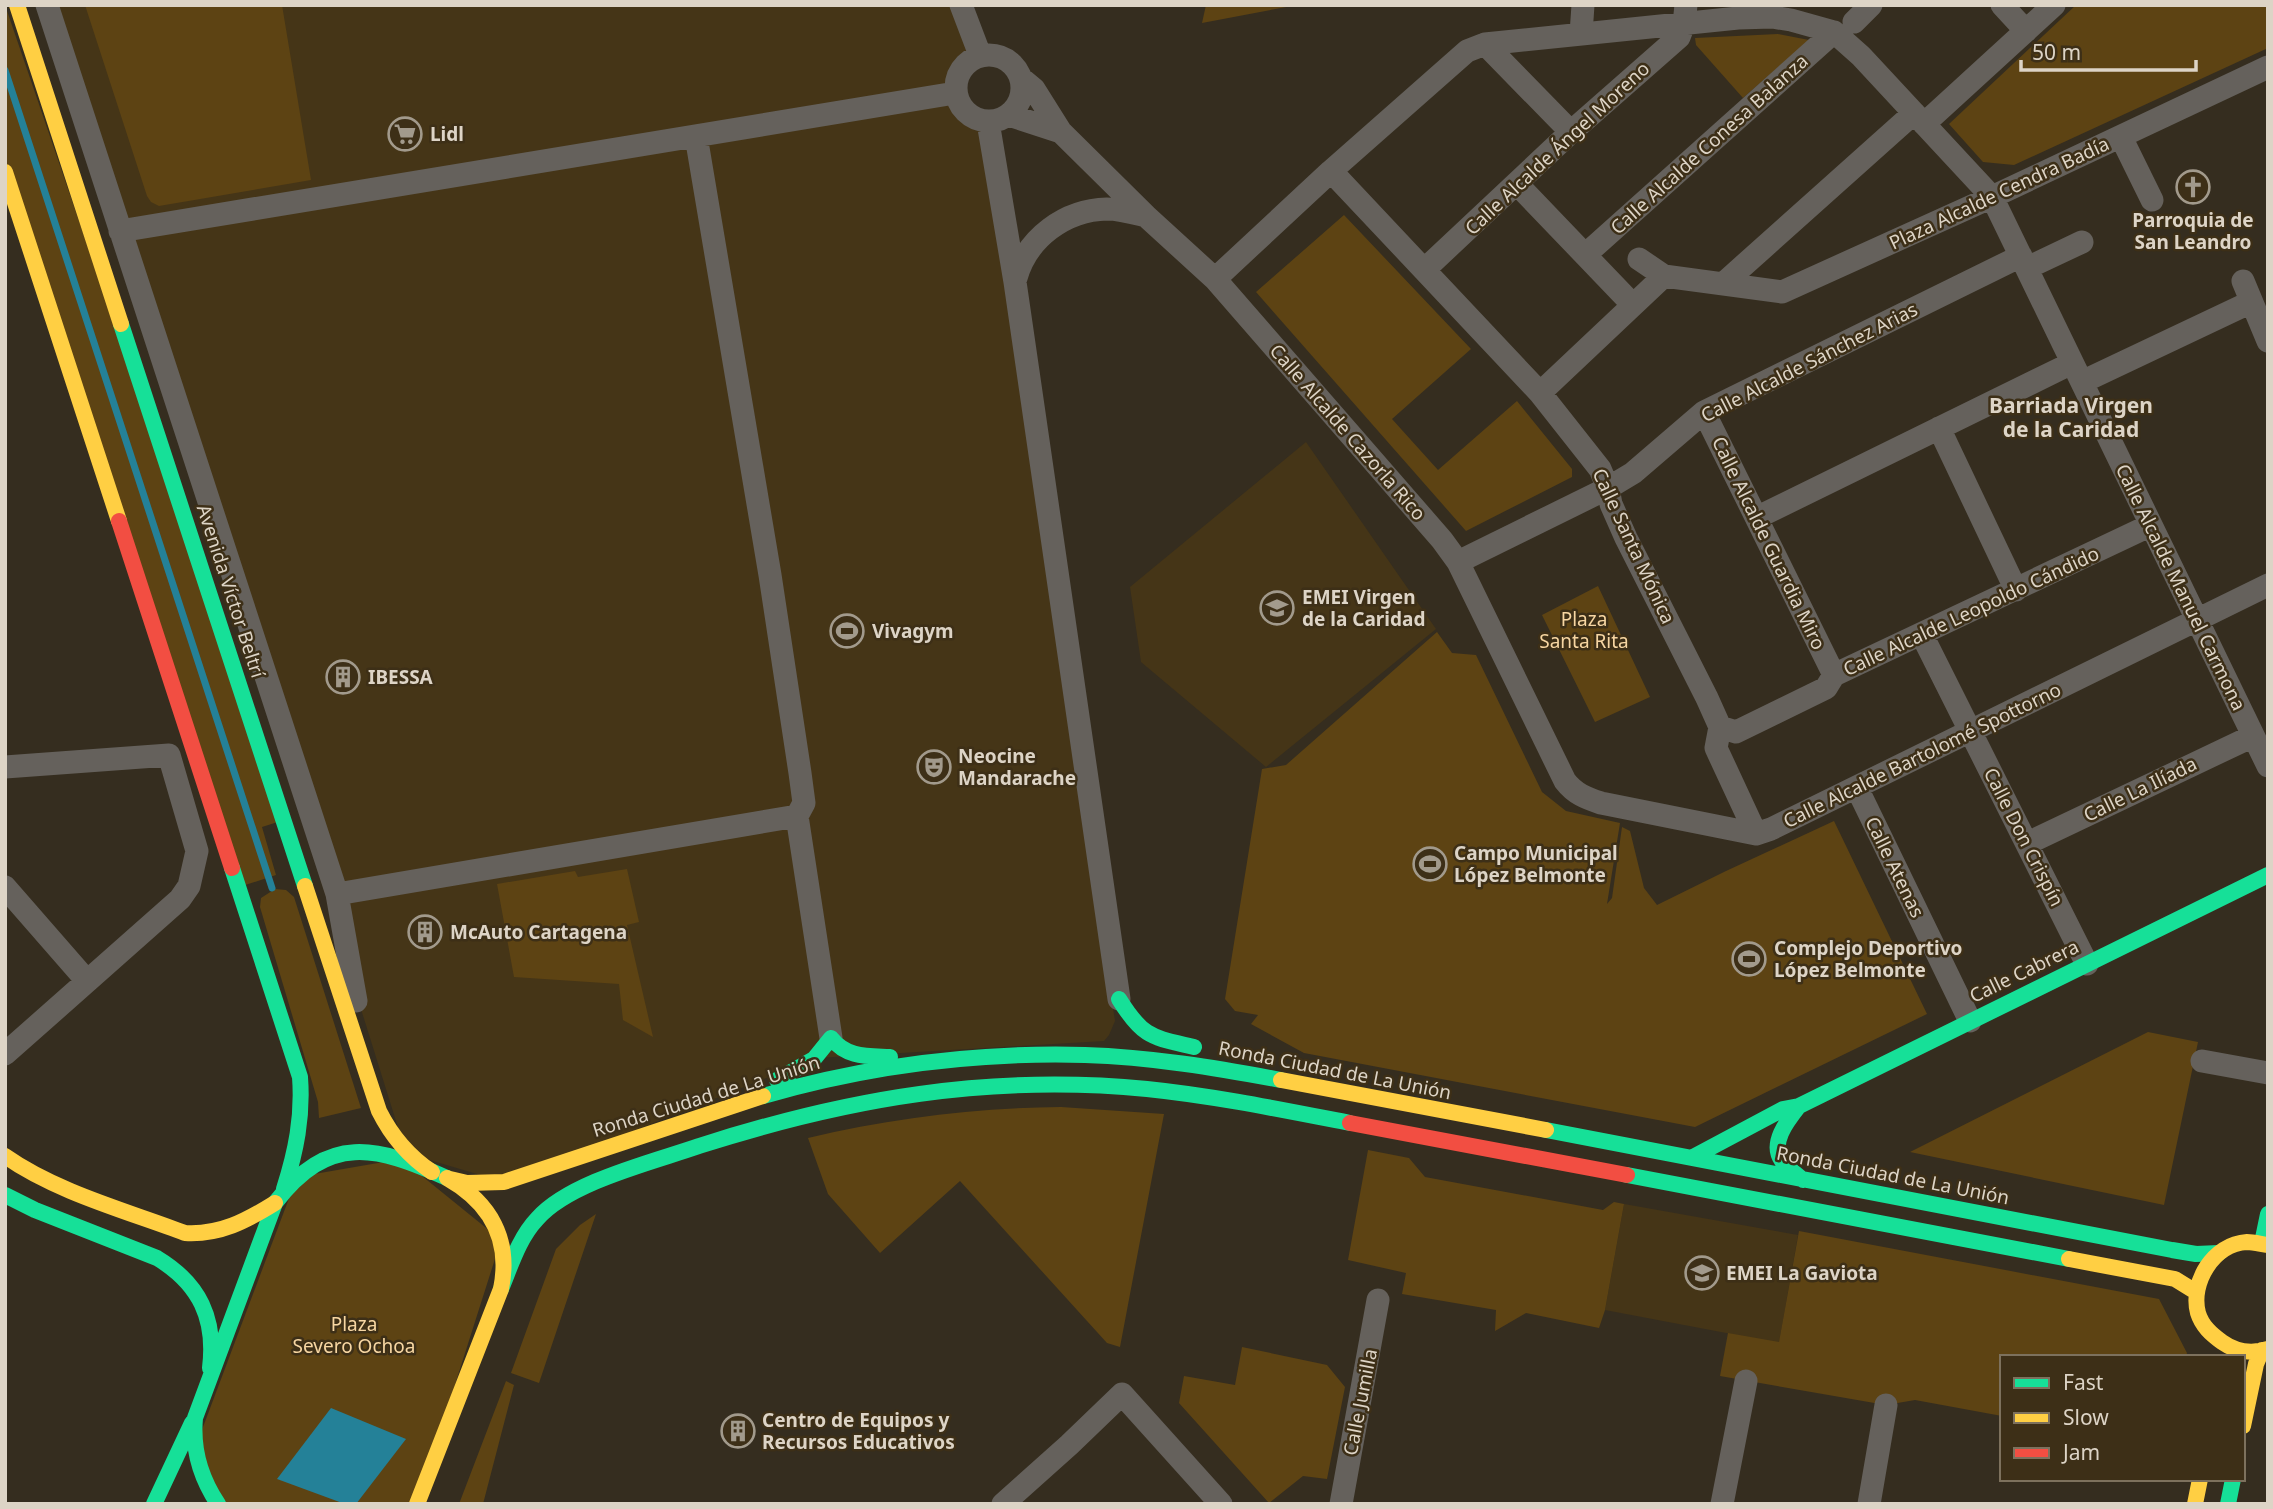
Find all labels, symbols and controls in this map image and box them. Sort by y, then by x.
scale bar [2021,28,2196,72]
text: 50 m [2032,38,2081,66]
street label: Calle Alcalde Conesa Balanza [1605,48,1813,240]
street label: Calle Alcalde Ángel Moreno [1459,55,1655,241]
supermarket icon: Lidl [386,115,424,153]
place label: Lidl [430,121,464,147]
street label: Plaza Alcalde Cendra Badía [1885,130,2113,256]
church icon: Parroquia de San Leandro [2174,168,2212,206]
place label: Parroquia de San Leandro [2132,207,2254,255]
street label: Calle Alcalde Sánchez Arias [1696,296,1922,428]
street label: Calle Alcalde Cazorla Rico [1264,338,1432,526]
district label: Barriada Virgen de la Caridad [1989,391,2153,443]
street label: Calle Alcalde Guardia Miro [1706,432,1832,654]
street label: Calle Alcalde Manuel Carmona [2110,459,2252,715]
street label: Calle Santa Mónica [1587,464,1681,628]
street label: Avenida Víctor Beltrí [191,501,272,682]
street label: Calle Alcalde Leopoldo Cándido [1839,540,2103,682]
place label: EMEI Virgen de la Caridad [1302,584,1425,632]
school or university icon: EMEI Virgen de la Caridad [1258,589,1296,627]
park label: Plaza Santa Rita [1539,606,1629,654]
sports icon: Vivagym [828,612,866,650]
place label: Vivagym [872,618,954,644]
building icon: IBESSA [324,658,362,696]
place label: IBESSA [368,664,434,690]
street label: Calle Alcalde Bartolomé Spottorno [1779,676,2065,834]
place label: Neocine Mandarache [958,743,1076,791]
theatre icon: Neocine Mandarache [915,748,953,786]
street label: Calle La Ilíada [2079,750,2201,828]
street label: Calle Don Crispín [1978,763,2070,911]
street label: Calle Atenas [1859,812,1931,922]
place label: Campo Municipal López Belmonte [1454,840,1618,888]
sports icon: Campo Municipal López Belmonte [1411,845,1449,883]
building icon: McAuto Cartagena [406,913,444,951]
place label: McAuto Cartagena [450,919,627,945]
street label: Calle Cabrera [1965,933,2083,1009]
place label: Complejo Deportivo López Belmonte [1774,935,1962,983]
sports icon: Complejo Deportivo López Belmonte [1730,940,1768,978]
street label: Ronda Ciudad de La Unión [1216,1035,1454,1105]
street label: Ronda Ciudad de La Unión [589,1049,823,1143]
street label: Ronda Ciudad de La Unión [1774,1140,2012,1210]
school or university icon: EMEI La Gaviota [1683,1254,1721,1292]
place label: EMEI La Gaviota [1726,1260,1878,1286]
park label: Plaza Severo Ochoa [293,1311,415,1359]
street label: Calle Jumilla [1337,1346,1383,1458]
legend [2000,1355,2245,1481]
text: Fast [2063,1368,2104,1396]
text: Slow [2063,1403,2109,1431]
place label: Centro de Equipos y Recursos Educativos [762,1407,955,1455]
building icon: Centro de Equipos y Recursos Educativos [719,1412,757,1450]
text: Jam [2061,1438,2100,1466]

